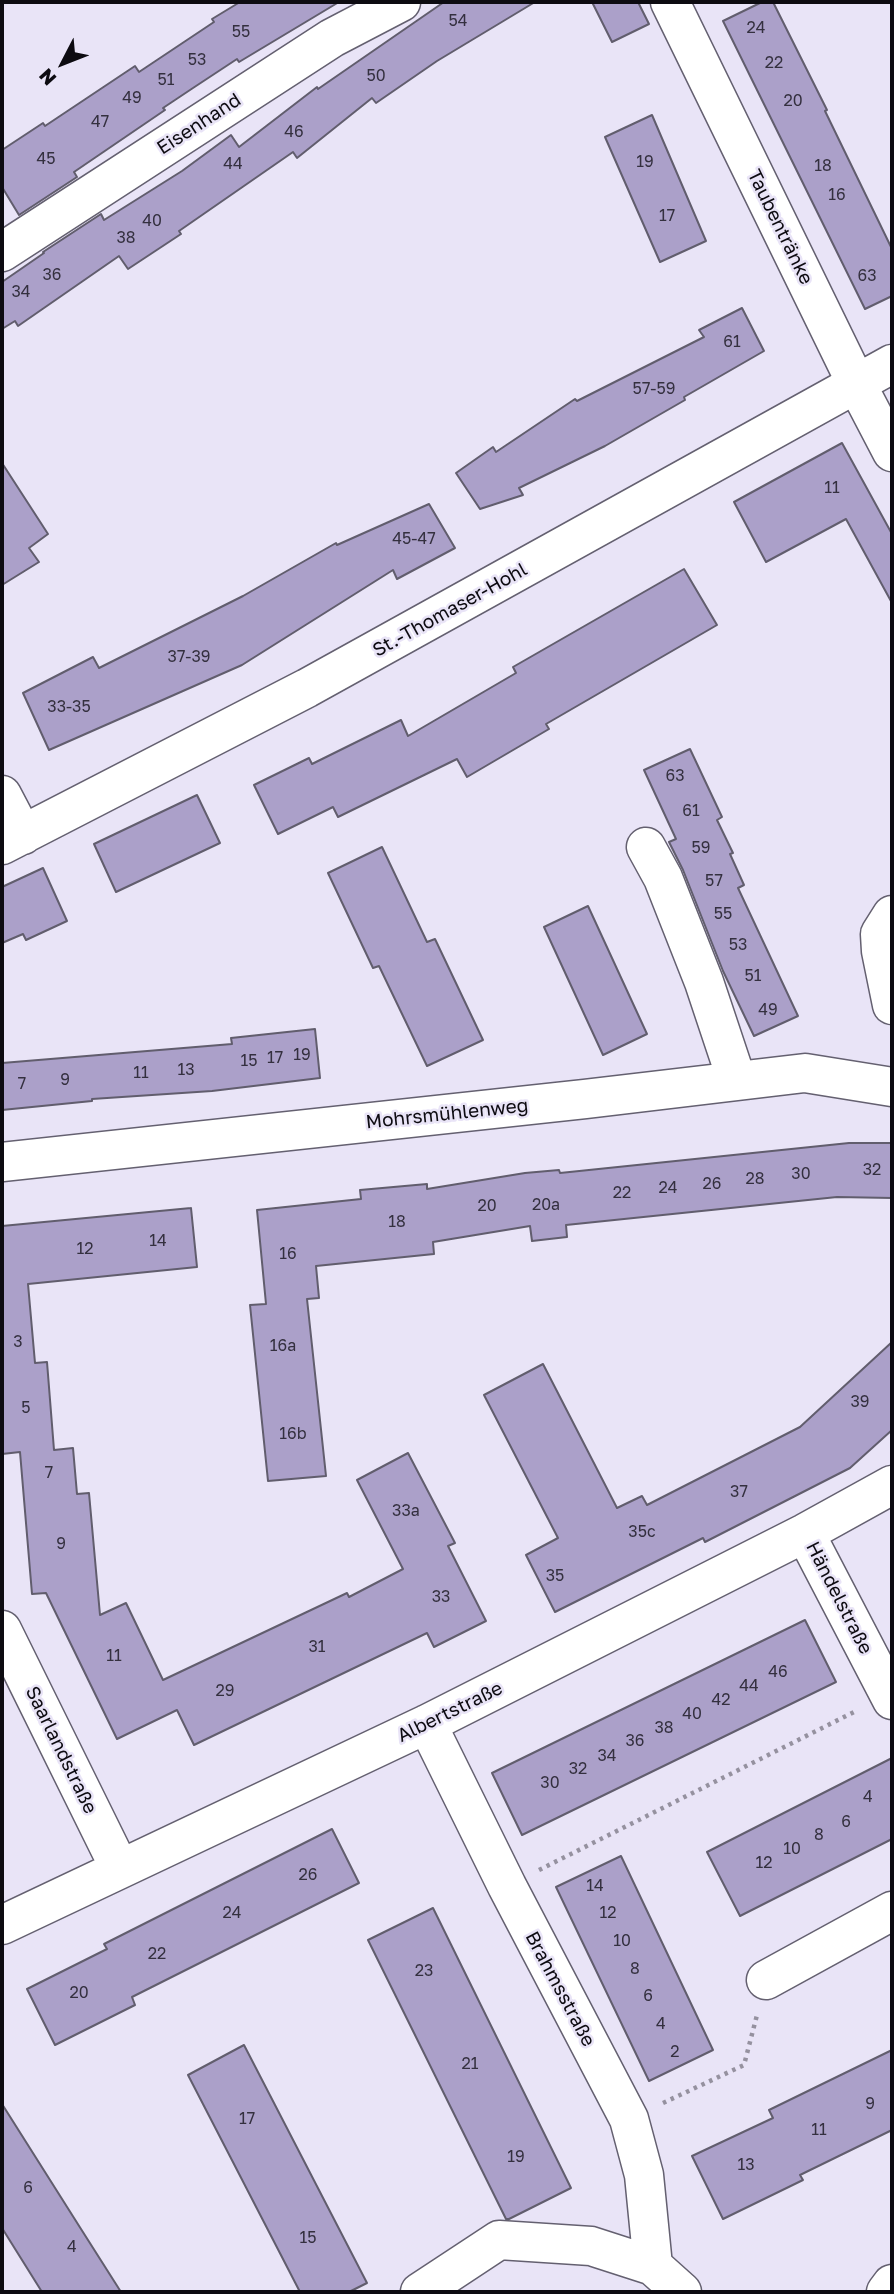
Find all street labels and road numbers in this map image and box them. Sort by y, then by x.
street label: Eisenhand [153,89,245,159]
street label: Taubentränke [742,166,818,288]
street label: St.-Thomaser-Hohl [369,558,531,662]
street label: Mohrsmühlenweg [365,1094,529,1134]
street label: Händelstraße [801,1538,877,1658]
street label: Albertstraße [394,1677,506,1747]
street label: Saarlandstraße [20,1683,102,1817]
street label: Brahmsstraße [520,1928,600,2050]

